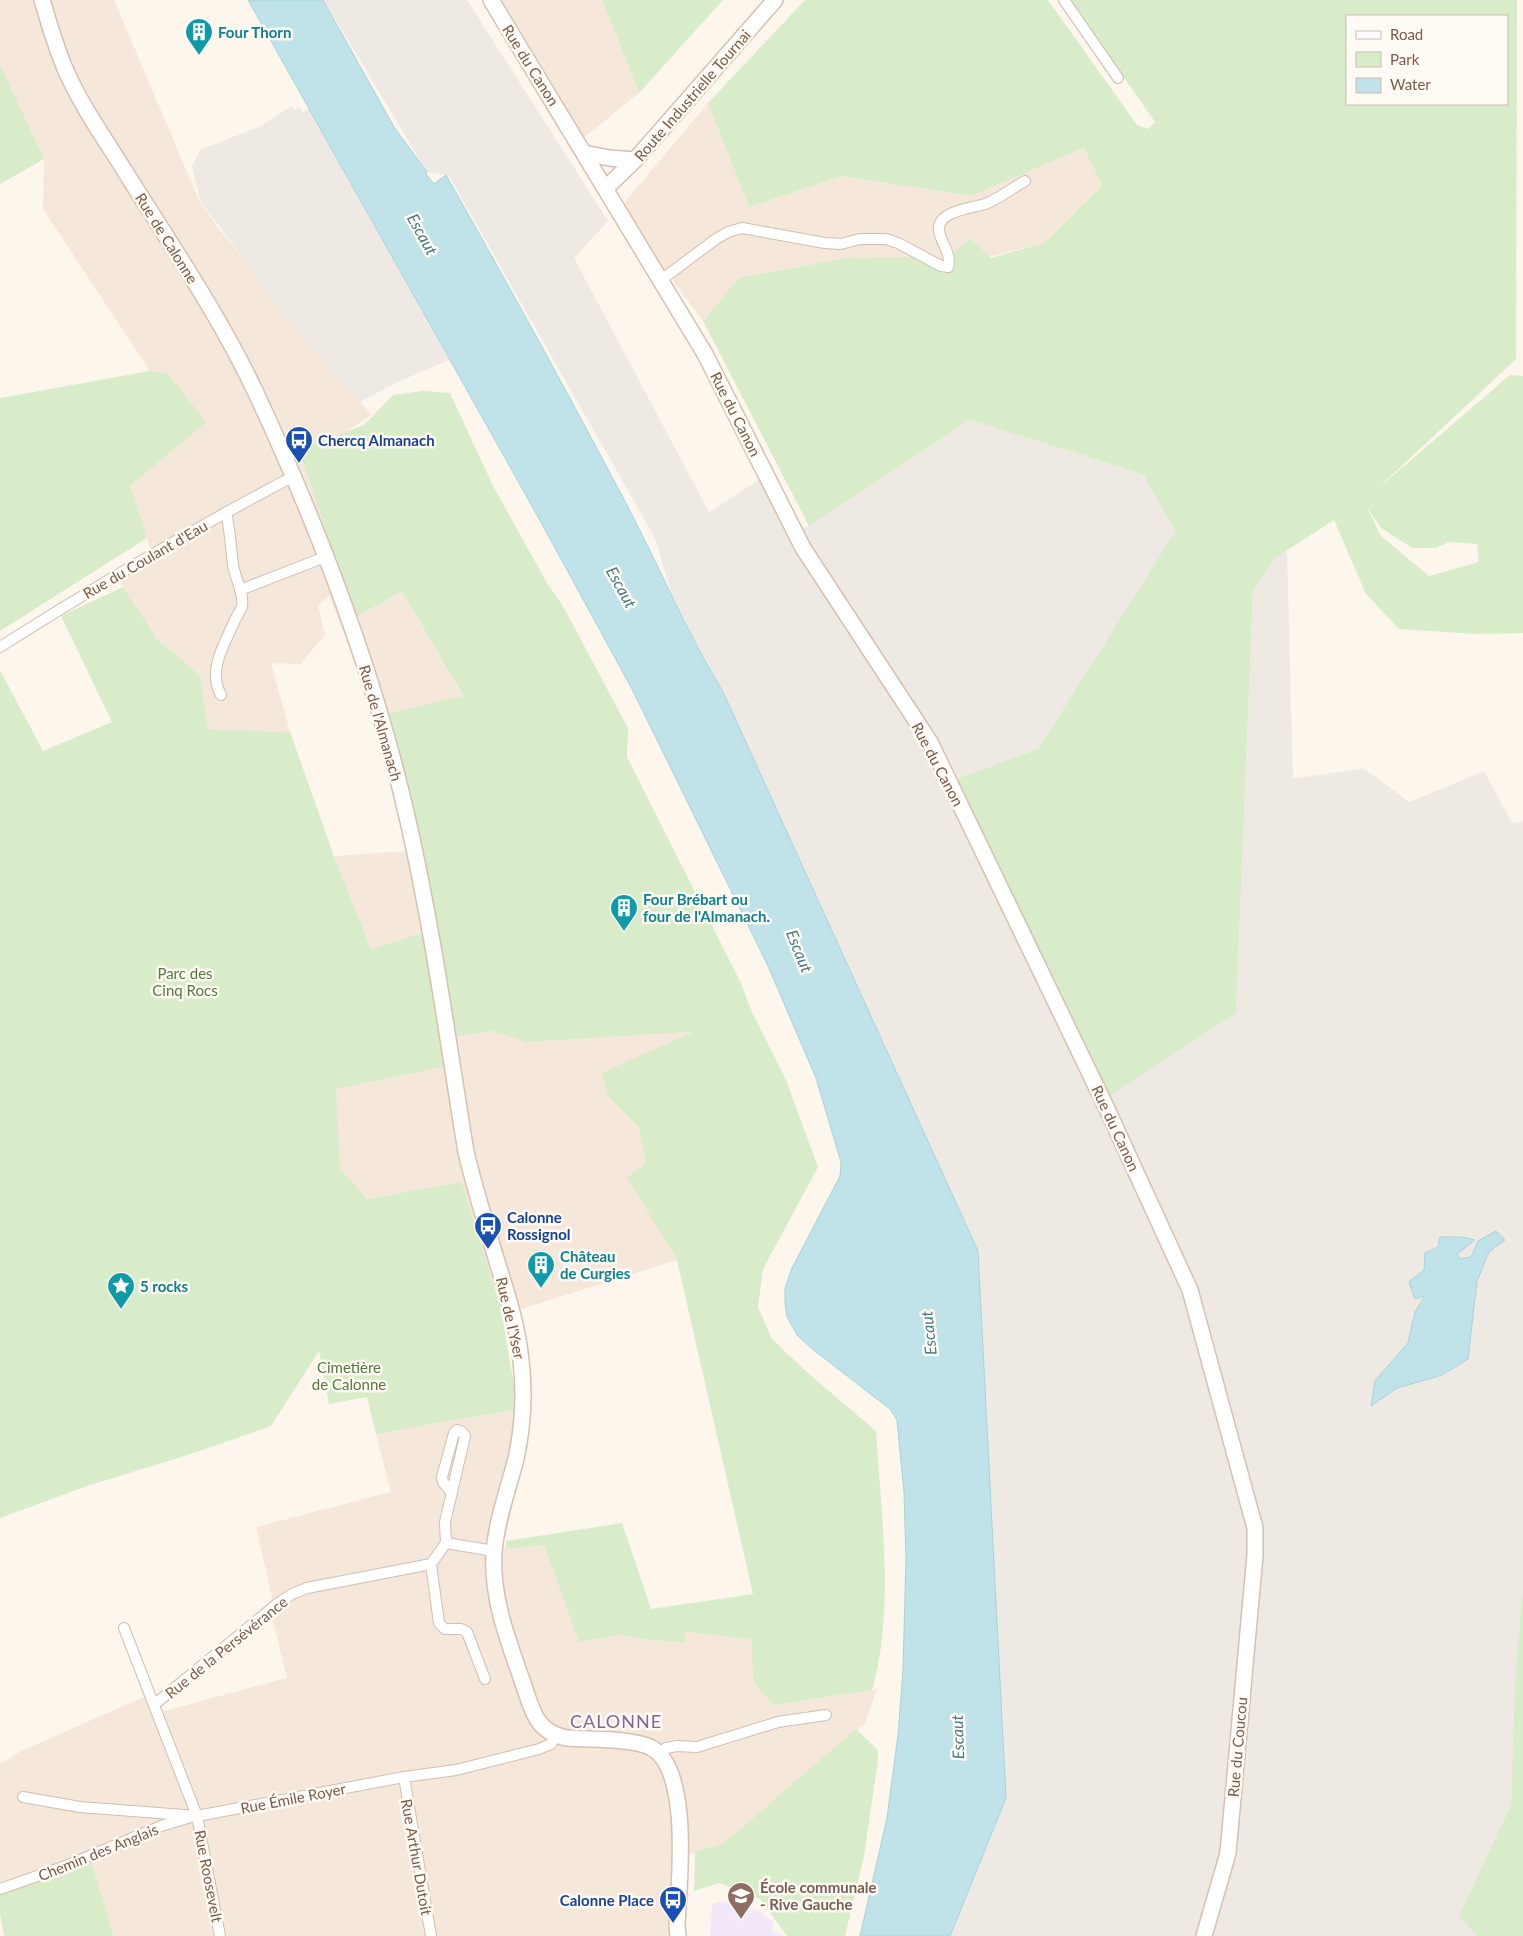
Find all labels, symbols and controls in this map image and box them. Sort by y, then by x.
legend [1346,15,1508,105]
building icon: Four Thorn [184,17,214,56]
street label: Rue du Canon [499,21,563,109]
place label: Four Thorn [218,23,291,41]
text: Road [1390,25,1423,43]
street label: Route Industrielle Tournai [630,26,754,164]
text: Park [1390,50,1420,68]
text: Water [1390,75,1431,93]
street label: Rue de Calonne [132,189,202,287]
water label: Escaut [404,210,442,258]
street label: Rue du Canon [707,369,765,459]
bus stop icon: Chercq Almanach [284,425,314,464]
place label: Chercq Almanach [318,431,435,449]
street label: Rue du Coulant d'Eau [79,516,211,602]
water label: Escaut [603,563,641,611]
street label: Rue de l'Almanach [356,663,406,783]
street label: Rue du Canon [908,719,968,809]
place label: Four Brébart ou four de l'Almanach. [643,890,770,925]
building icon: Four Brébart ou four de l'Almanach. [609,893,639,932]
water label: Escaut [783,927,817,975]
park label: Parc des Cinq Rocs [152,964,218,999]
street label: Rue du Canon [1088,1082,1144,1174]
place label: Calonne Rossignol [507,1208,570,1243]
bus stop icon: Calonne Rossignol [473,1211,503,1250]
place label: Château de Curgies [560,1247,631,1282]
building icon: Château de Curgies [526,1250,556,1289]
place icon: 5 rocks [106,1271,136,1310]
street label: Rue de l'Yser [493,1275,529,1361]
place label: 5 rocks [140,1277,189,1295]
water label: Escaut [916,1310,940,1356]
park label: Cimetière de Calonne [312,1358,386,1393]
street label: Rue de la Persévérance [161,1592,291,1702]
street label: Rue du Coucou [1224,1696,1250,1798]
district label: CALONNE [570,1710,662,1732]
water label: Escaut [947,1714,967,1760]
street label: Rue Émile Royer [239,1779,348,1817]
street label: Rue Arthur Dutoit [398,1797,436,1917]
street label: Chemin des Anglais [35,1820,161,1884]
street label: Rue Roosevelt [191,1828,227,1924]
place label: École communale - Rive Gauche [760,1878,877,1913]
school or university icon: École communale - Rive Gauche [726,1881,756,1920]
bus stop icon: Calonne Place [658,1885,688,1924]
place label: Calonne Place [560,1891,654,1909]

